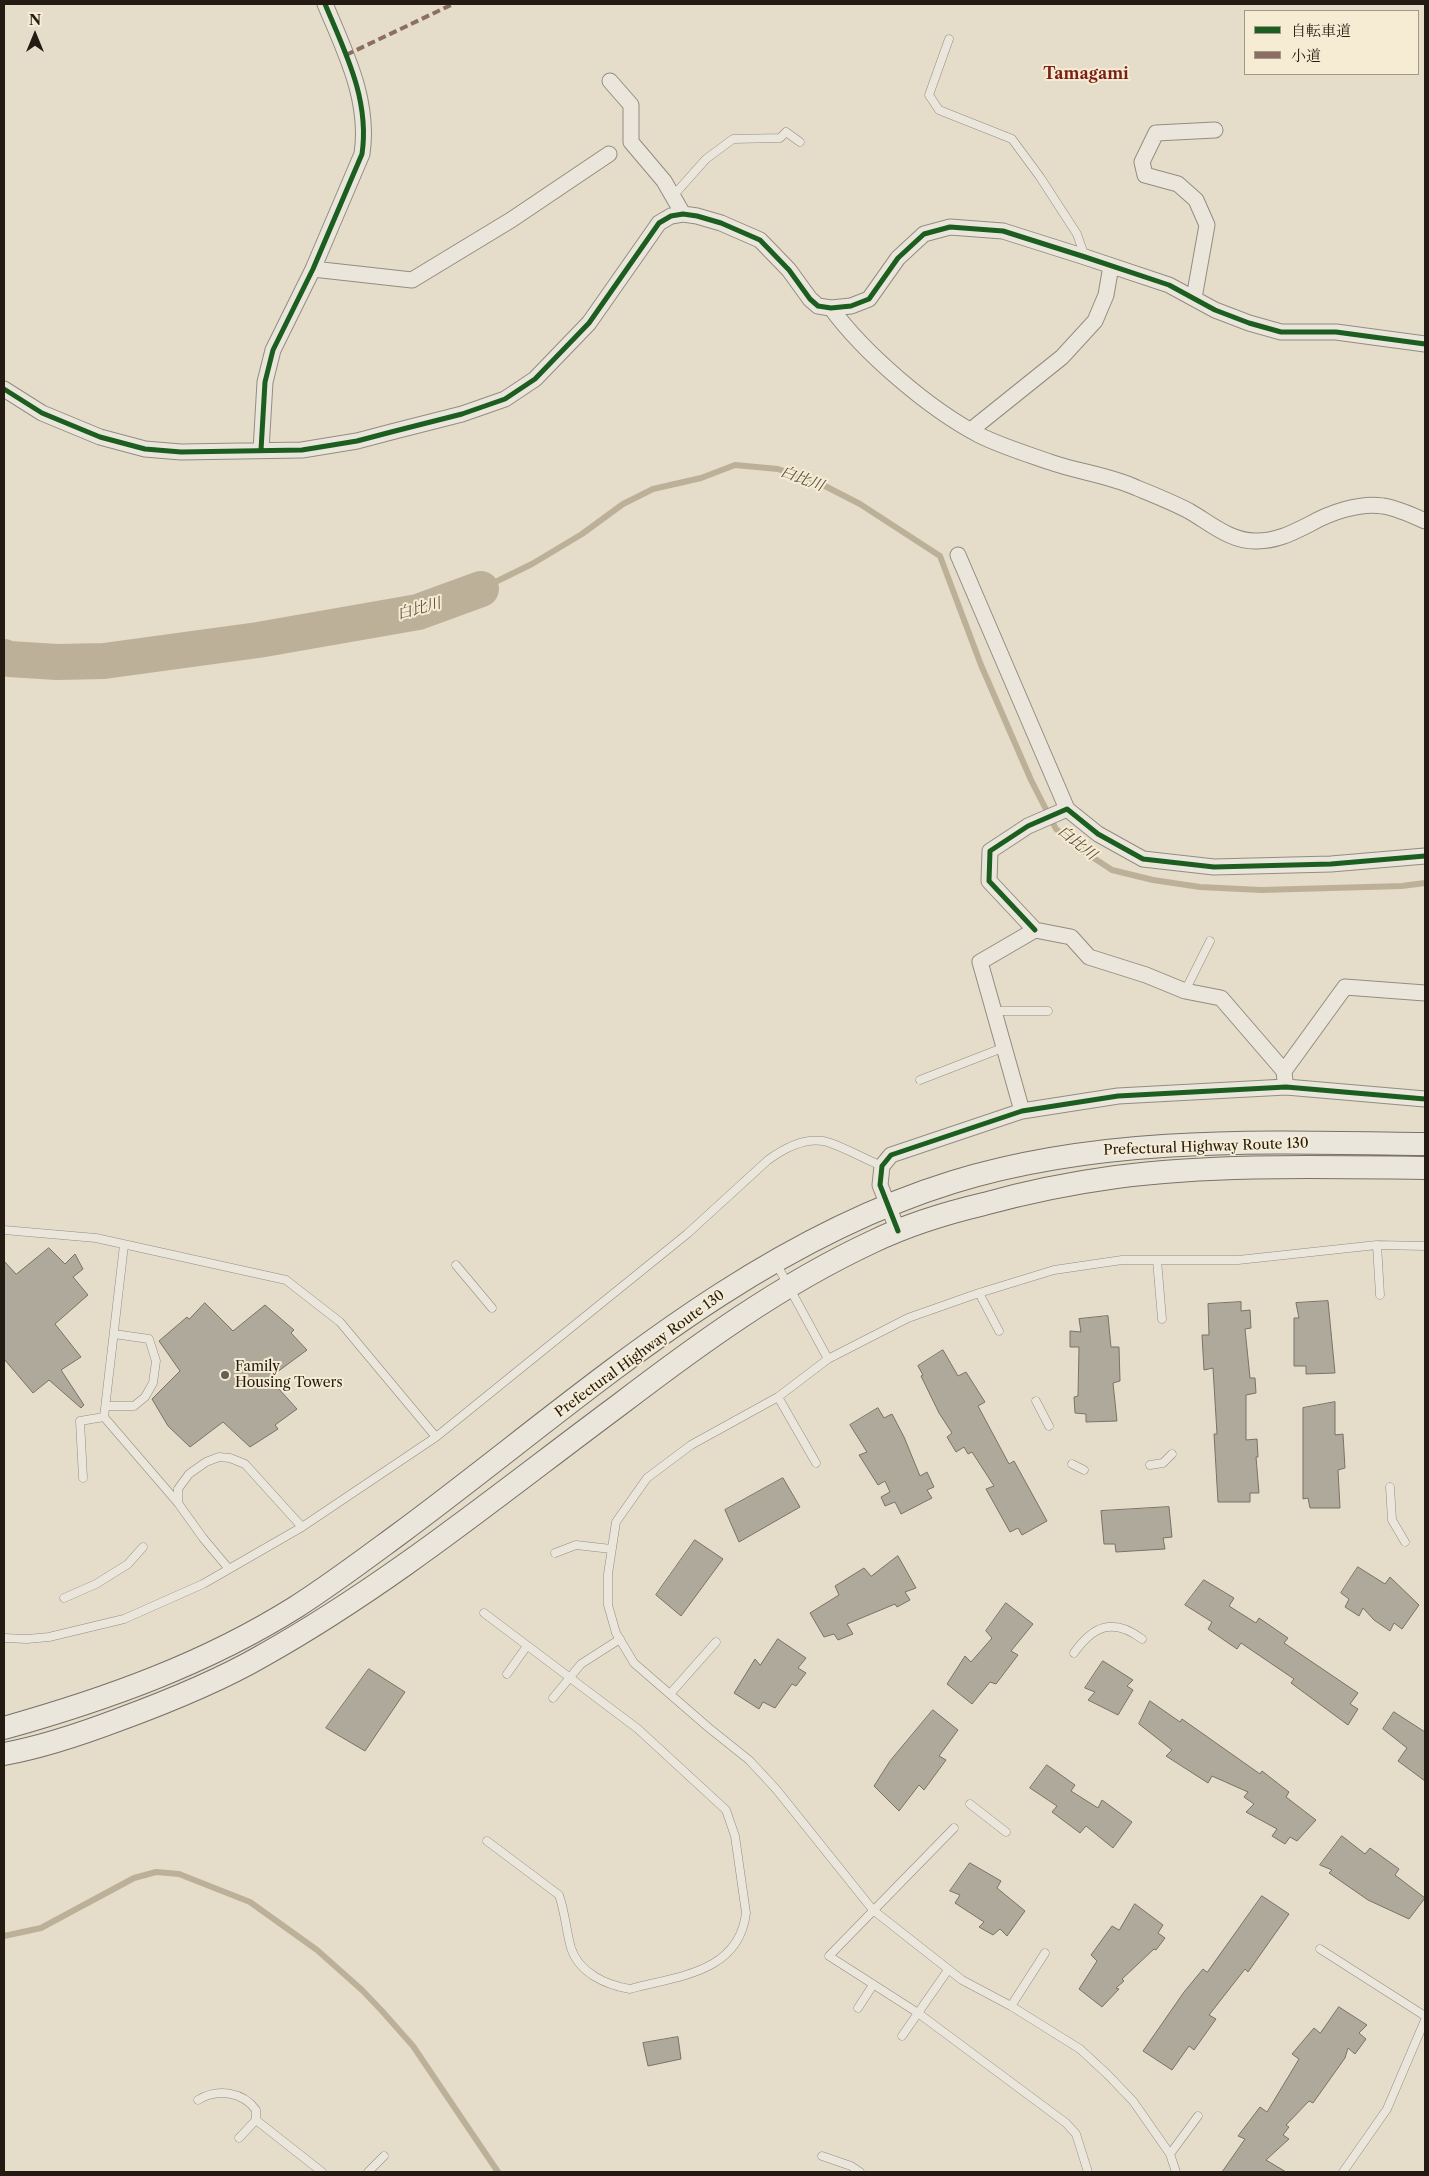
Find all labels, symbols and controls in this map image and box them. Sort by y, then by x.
north arrow [10,10,60,60]
legend [1244,10,1419,75]
text: N [29,11,41,29]
text: 自転車道 [1291,21,1351,40]
text: 小道 [1291,46,1321,65]
district label: Tamagami [1043,64,1129,84]
water label: 白比川 [778,463,826,495]
water label: 白比川 [395,594,443,624]
water label: 白比川 [1054,822,1100,864]
street label: Prefectural Highway Route 130 [1103,1135,1309,1159]
street label: Prefectural Highway Route 130 [552,1287,728,1421]
place label: Family Housing Towers [235,1359,342,1391]
marker: Family Housing Towers [219,1369,231,1381]

